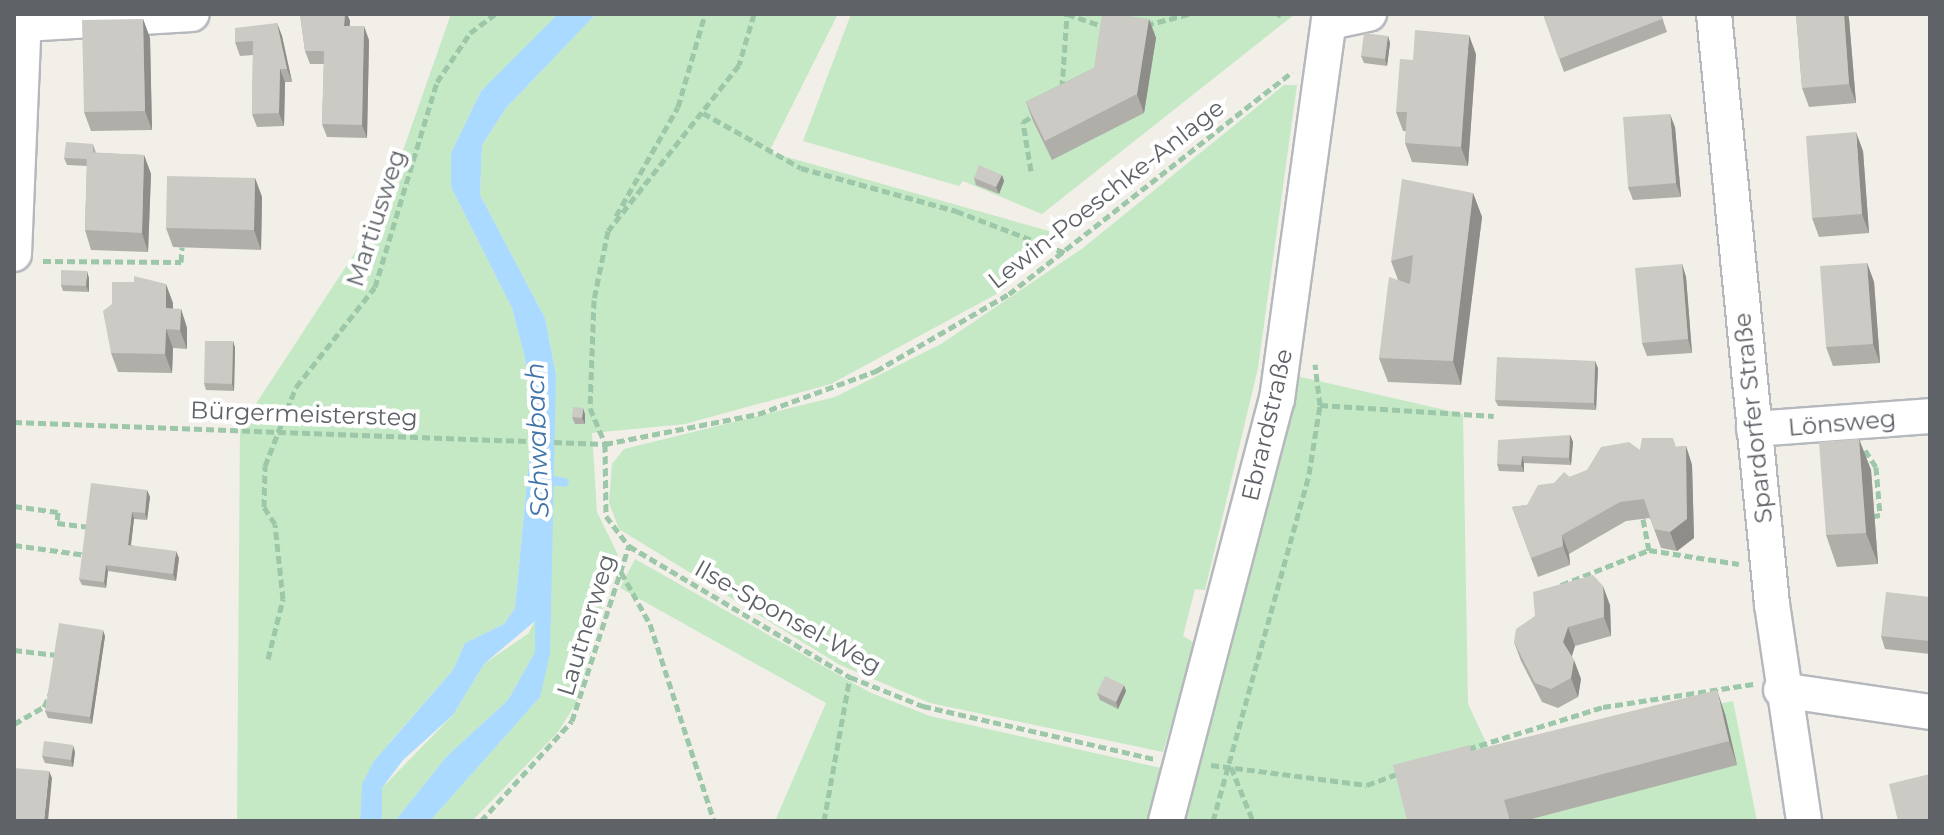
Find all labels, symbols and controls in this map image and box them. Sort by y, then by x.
street label: Lewin-Poeschke-Anlage [982,93,1230,295]
street label: Martiusweg [340,146,412,290]
street label: Spardorfer Straße [1728,311,1778,525]
street label: Ebrardstraße [1235,346,1299,504]
water label: Schwabach [520,362,556,518]
street label: Bürgermeistersteg [190,396,418,432]
street label: Lönsweg [1787,404,1897,442]
street label: Lautnerweg [551,551,621,699]
street label: Ilse-Sponsel-Weg [690,554,886,680]

